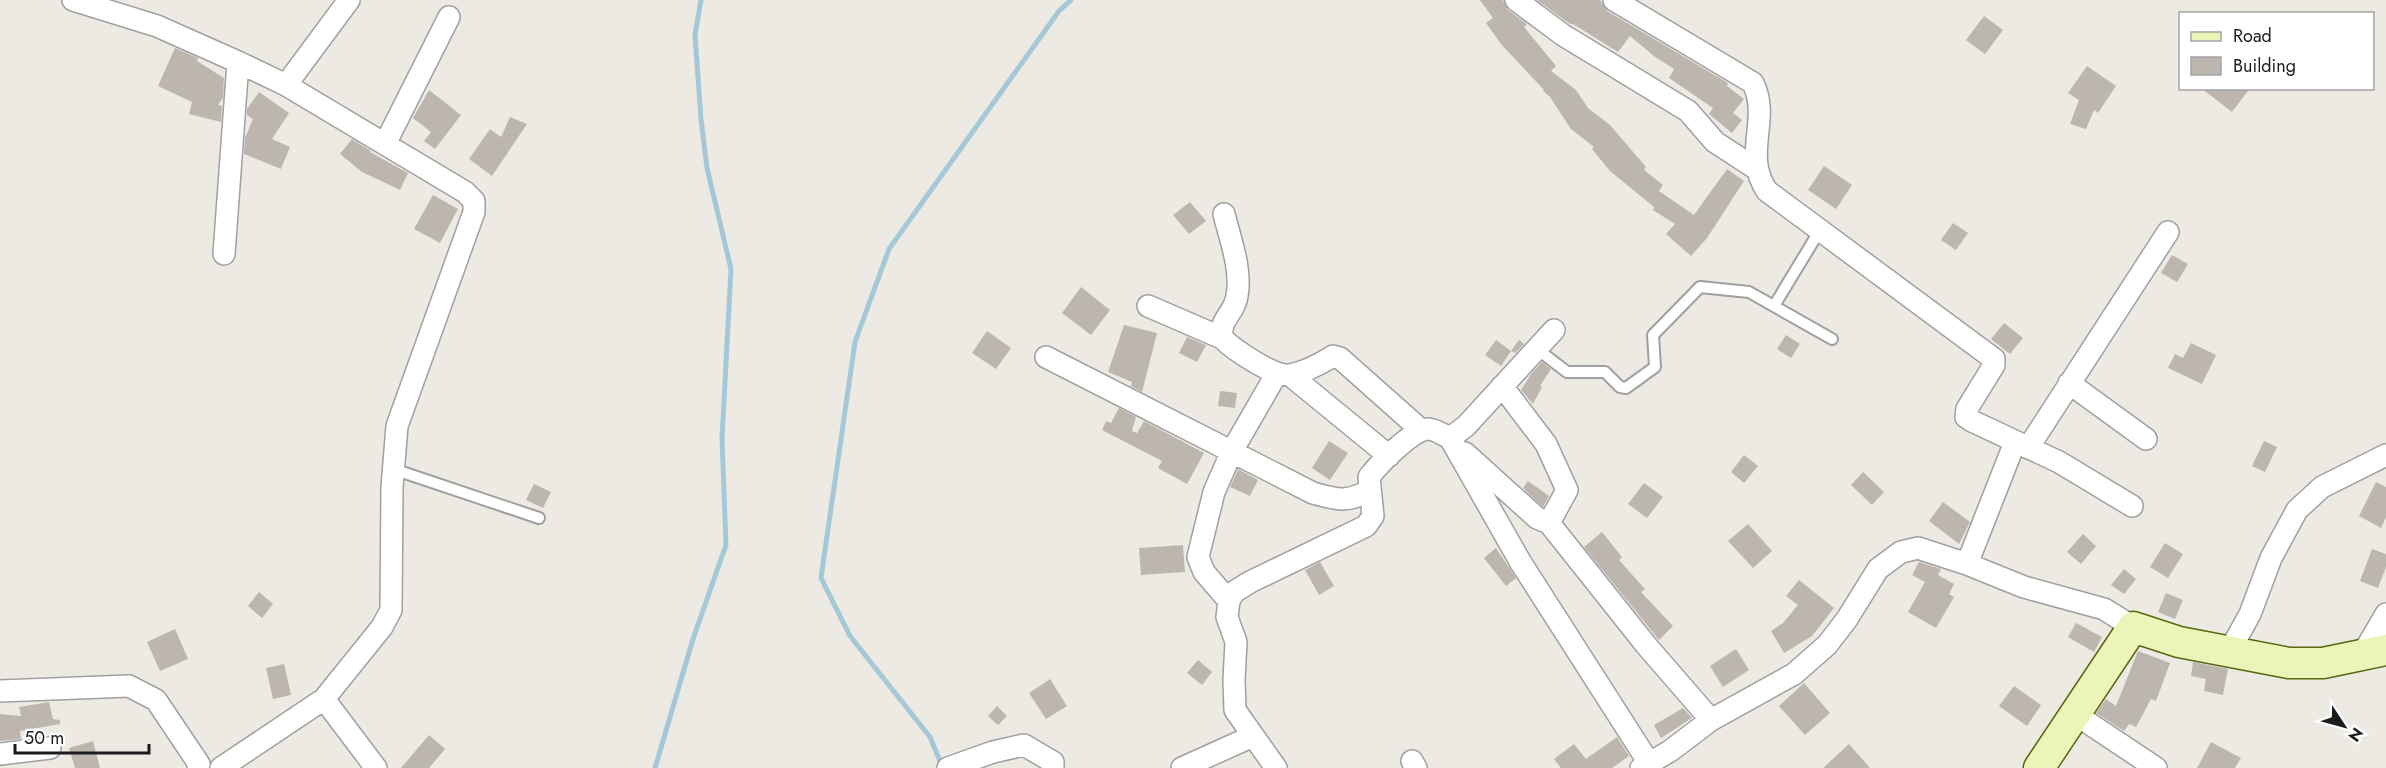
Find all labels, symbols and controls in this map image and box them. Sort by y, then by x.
legend [2179,12,2374,90]
text: Road [2233,23,2272,49]
text: Building [2233,53,2296,79]
north arrow [2314,696,2374,756]
scale bar [15,717,148,755]
text: N [2343,723,2369,746]
text: 50 m [24,725,64,751]

